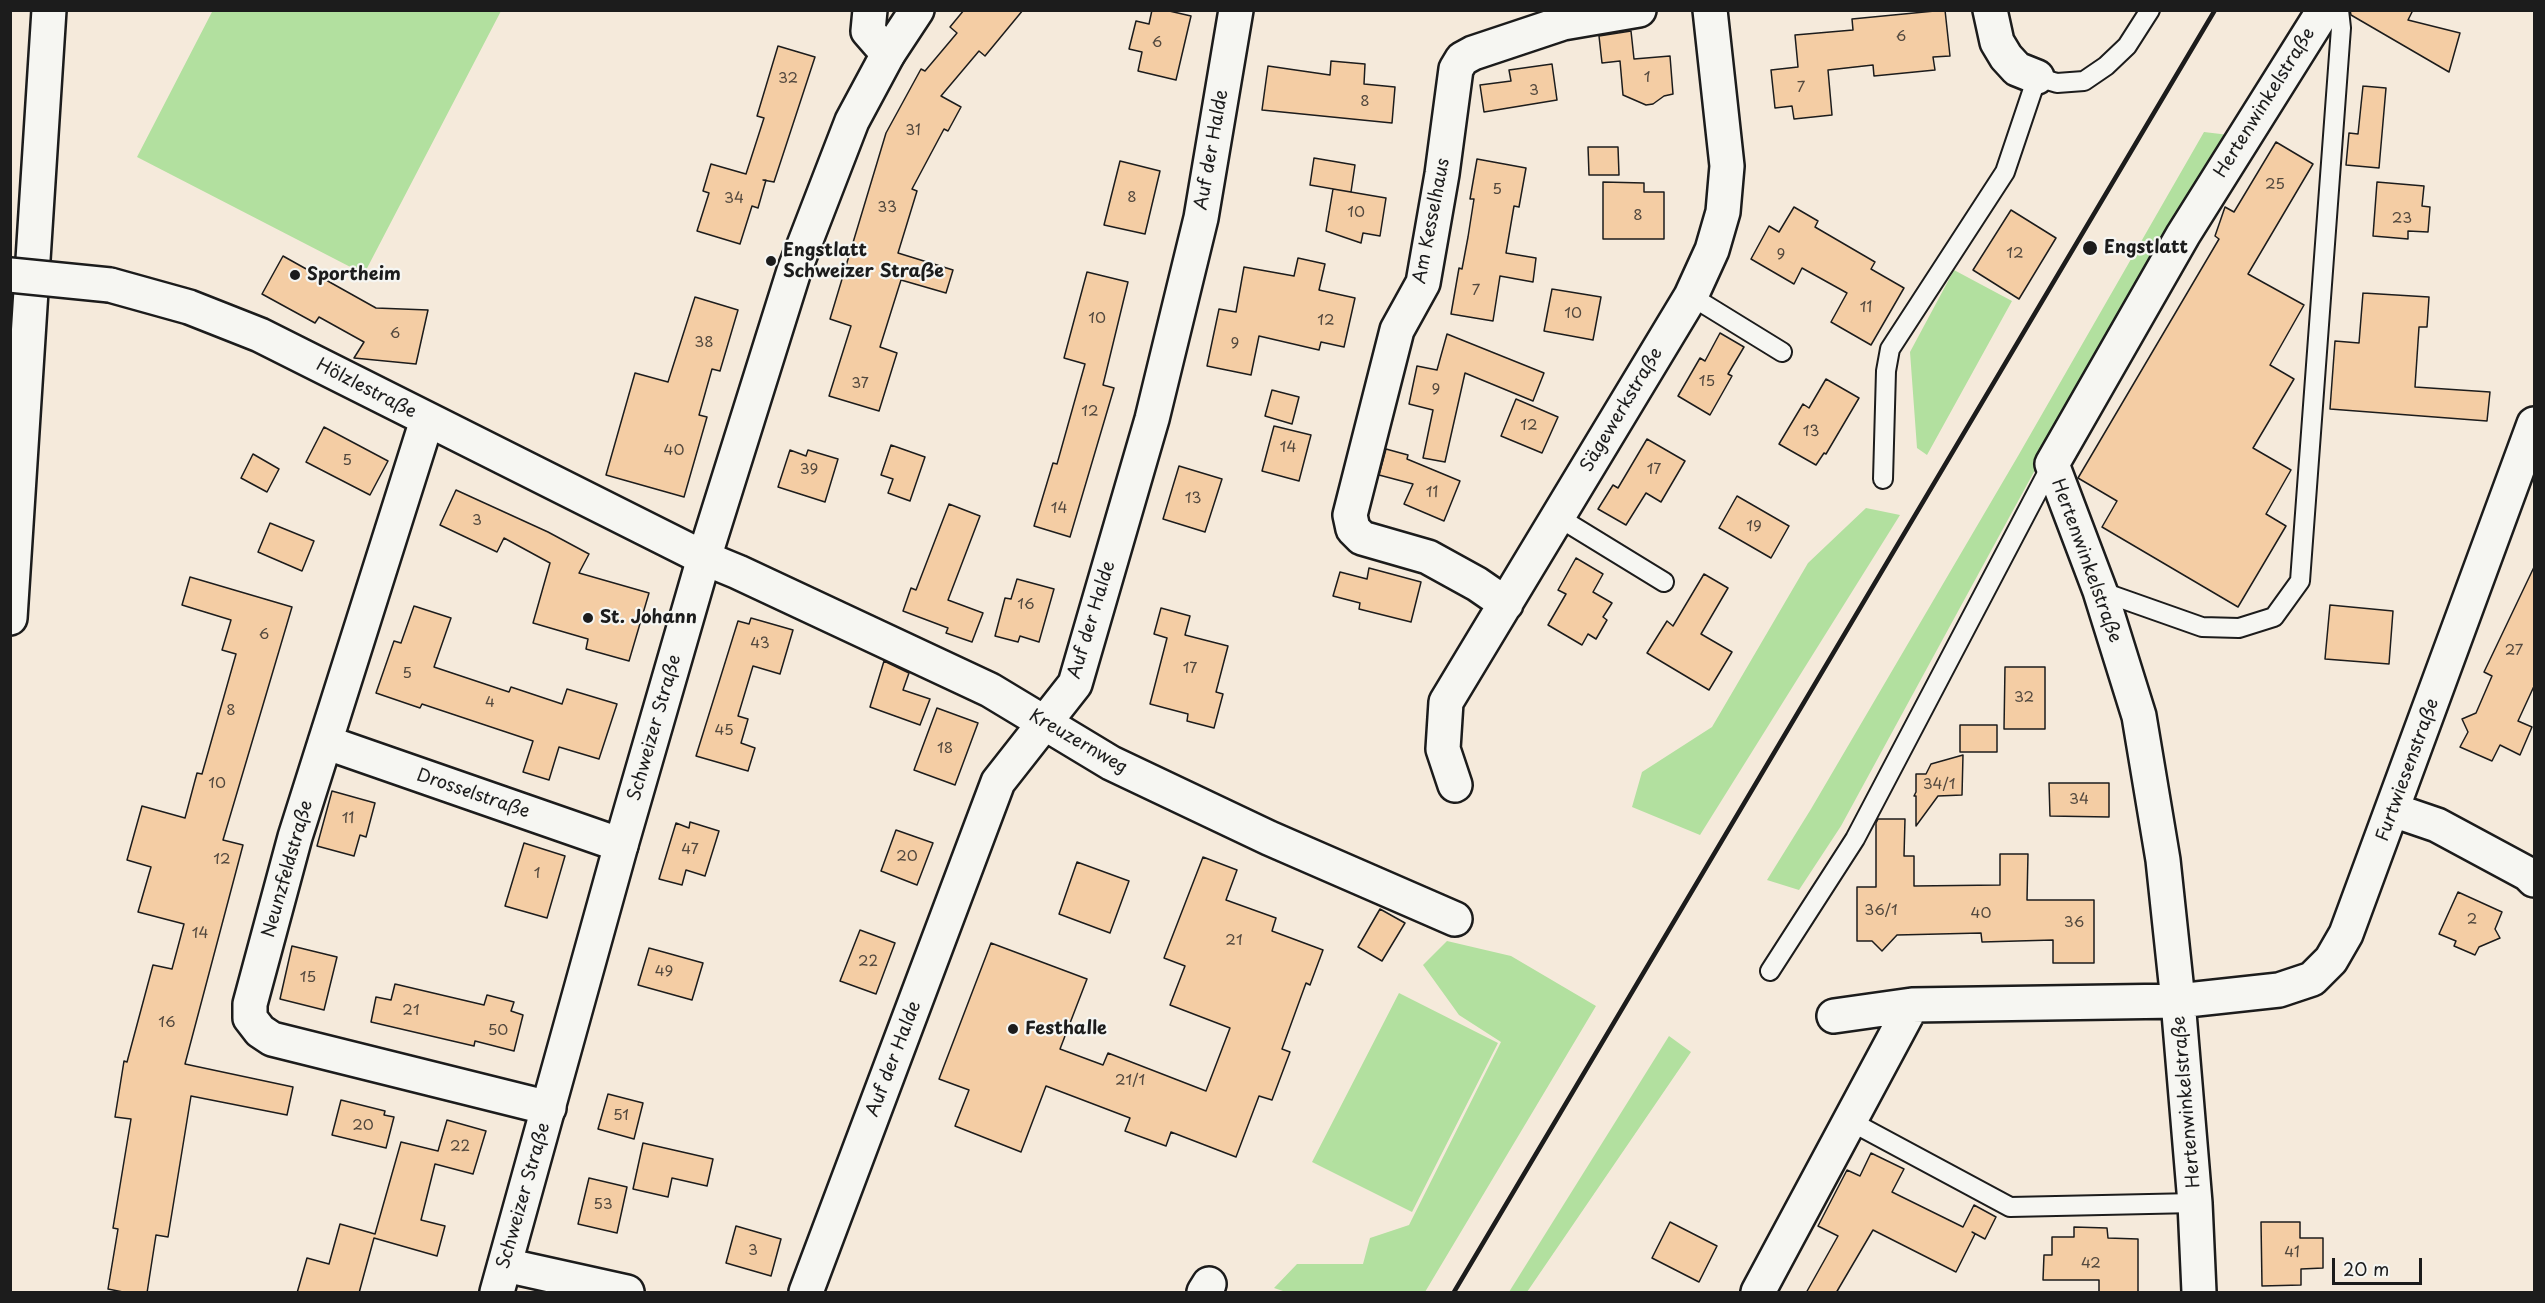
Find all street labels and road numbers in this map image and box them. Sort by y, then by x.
street label: Hertenwinkelstraße [2210,24,2320,182]
street label: Auf der Halde [1191,88,1233,212]
street label: Am Kesselhaus [1409,156,1455,286]
street label: Sägewerkstraße [1576,344,1668,476]
street label: Hölzlestraße [312,355,420,423]
street label: Hertenwinkelstraße [2046,476,2126,646]
street label: Auf der Halde [1064,559,1120,681]
street label: Schweizer Straße [624,652,686,804]
street label: Furtwiesenstraße [2372,696,2444,844]
street label: Kreuzernweg [1025,705,1131,779]
street label: Drosselstraße [414,765,532,823]
street label: Neunzfeldstraße [258,798,318,940]
street label: Auf der Halde [862,998,926,1120]
street label: Hertenwinkelstraße [2169,1015,2205,1189]
street label: Schweizer Straße [493,1120,555,1272]

